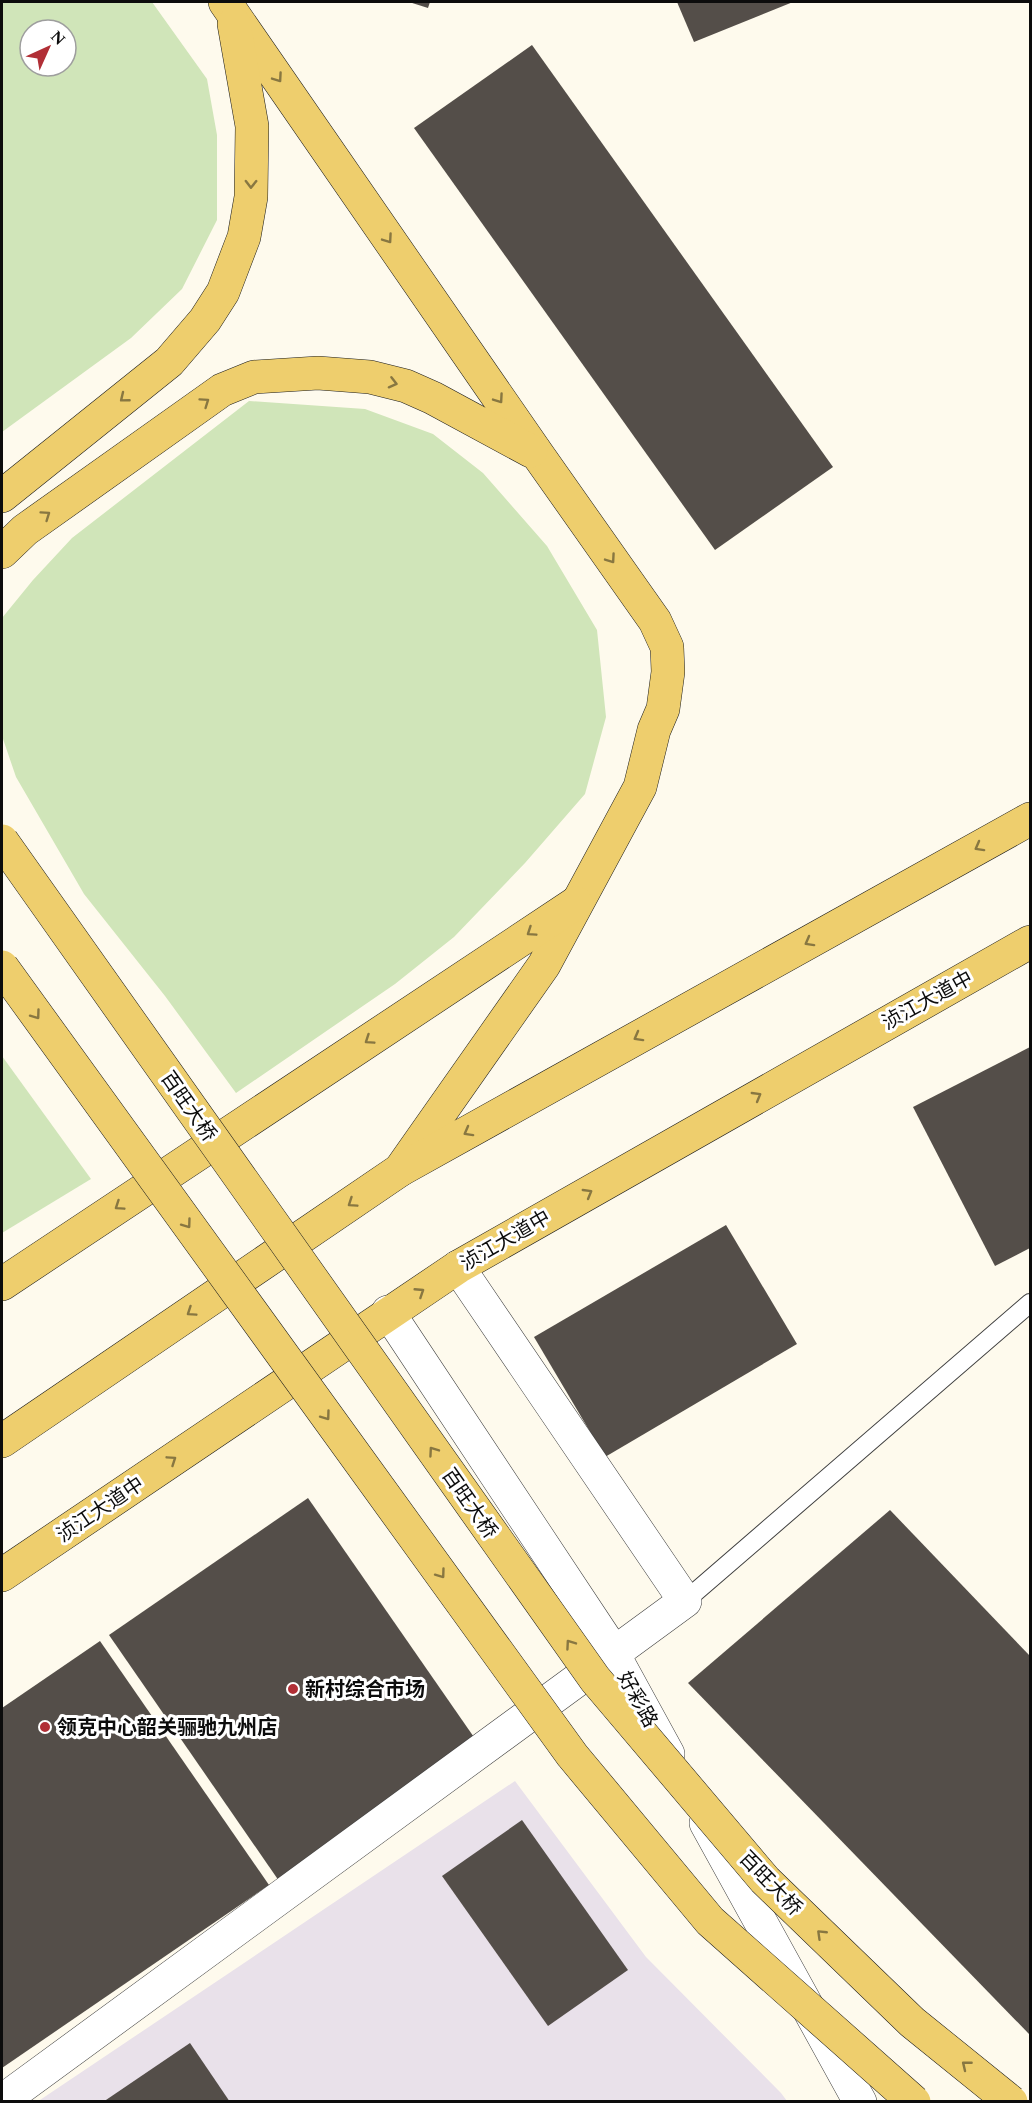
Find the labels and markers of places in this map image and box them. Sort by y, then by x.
place label: 新村综合市场 [305,1675,425,1705]
marker: 新村综合市场 [286,1682,300,1696]
place label: 领克中心韶关骊驰九州店 [57,1713,277,1743]
marker: 领克中心韶关骊驰九州店 [38,1720,52,1734]

